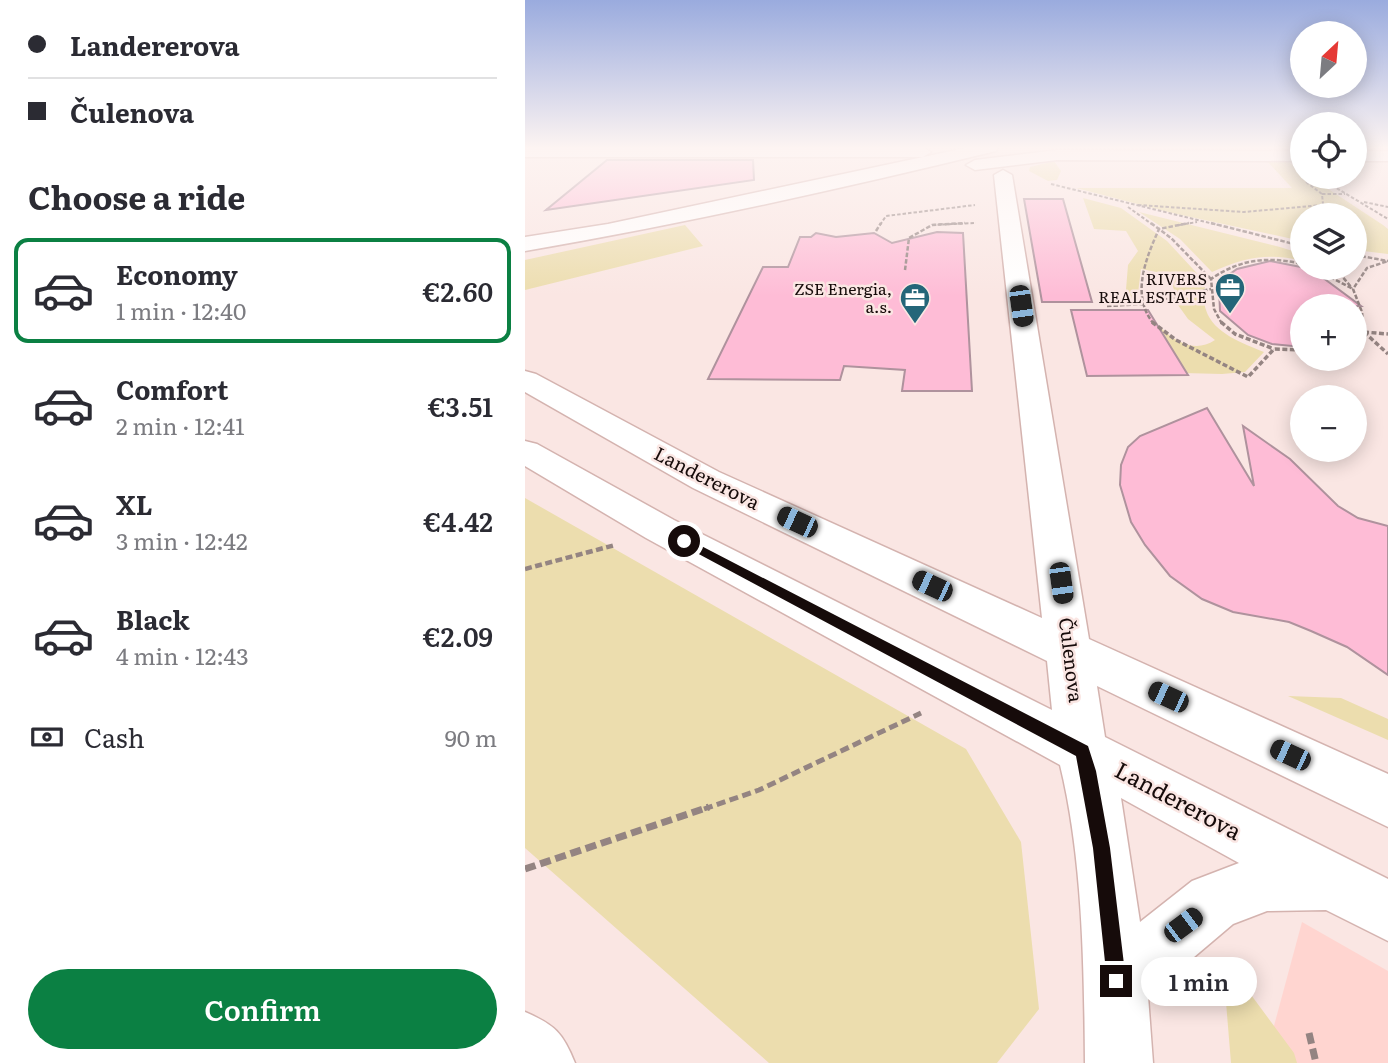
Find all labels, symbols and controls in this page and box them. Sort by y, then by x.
north arrow [1290,21,1367,98]
map controls [1290,21,1367,462]
text: Landererova [70,25,240,64]
text: Čulenova [70,92,194,131]
button: locate [1290,112,1367,189]
text: Choose a ride [28,172,245,220]
button: layers [1290,203,1367,280]
text: Economy [116,254,238,293]
icon: car [32,259,95,322]
place label: RIVERS REAL ESTATE [1098,266,1207,308]
text: €2.60 [422,271,493,310]
office icon: RIVERS REAL ESTATE [1213,271,1247,315]
place label: ZSE Energia, a.s. [794,276,892,318]
office icon: ZSE Energia, a.s. [898,281,932,325]
car [1008,284,1035,328]
text: 1 min · 12:40 [116,293,246,327]
button: + [1290,294,1367,371]
text: Comfort [116,369,228,408]
icon: car [32,374,95,437]
button: − [1290,385,1367,462]
text: €3.51 [428,386,493,425]
text: 2 min · 12:41 [116,408,245,442]
street label: Landererova [650,439,766,516]
text: XL [116,484,153,523]
icon: car [32,489,95,552]
text: €4.42 [423,501,493,540]
car [774,504,821,540]
text: 3 min · 12:42 [116,523,248,557]
route start [668,525,700,557]
car [1048,561,1075,605]
car [909,568,956,604]
text: Black [116,599,190,638]
icon: car [32,604,95,667]
text: €2.09 [423,616,493,655]
street label: Čulenova [1053,616,1091,705]
text: 4 min · 12:43 [116,638,249,672]
car [1145,679,1192,715]
text: Cash [84,717,145,756]
icon: cash [28,718,66,756]
text: 90 m [445,720,497,754]
car [1267,737,1314,773]
street label: Landererova [1109,752,1249,847]
car [1160,904,1207,946]
callout: 1 min [1141,956,1256,1006]
text: 1 min [1169,964,1229,998]
route end [1100,965,1132,997]
button: Confirm [28,969,497,1049]

